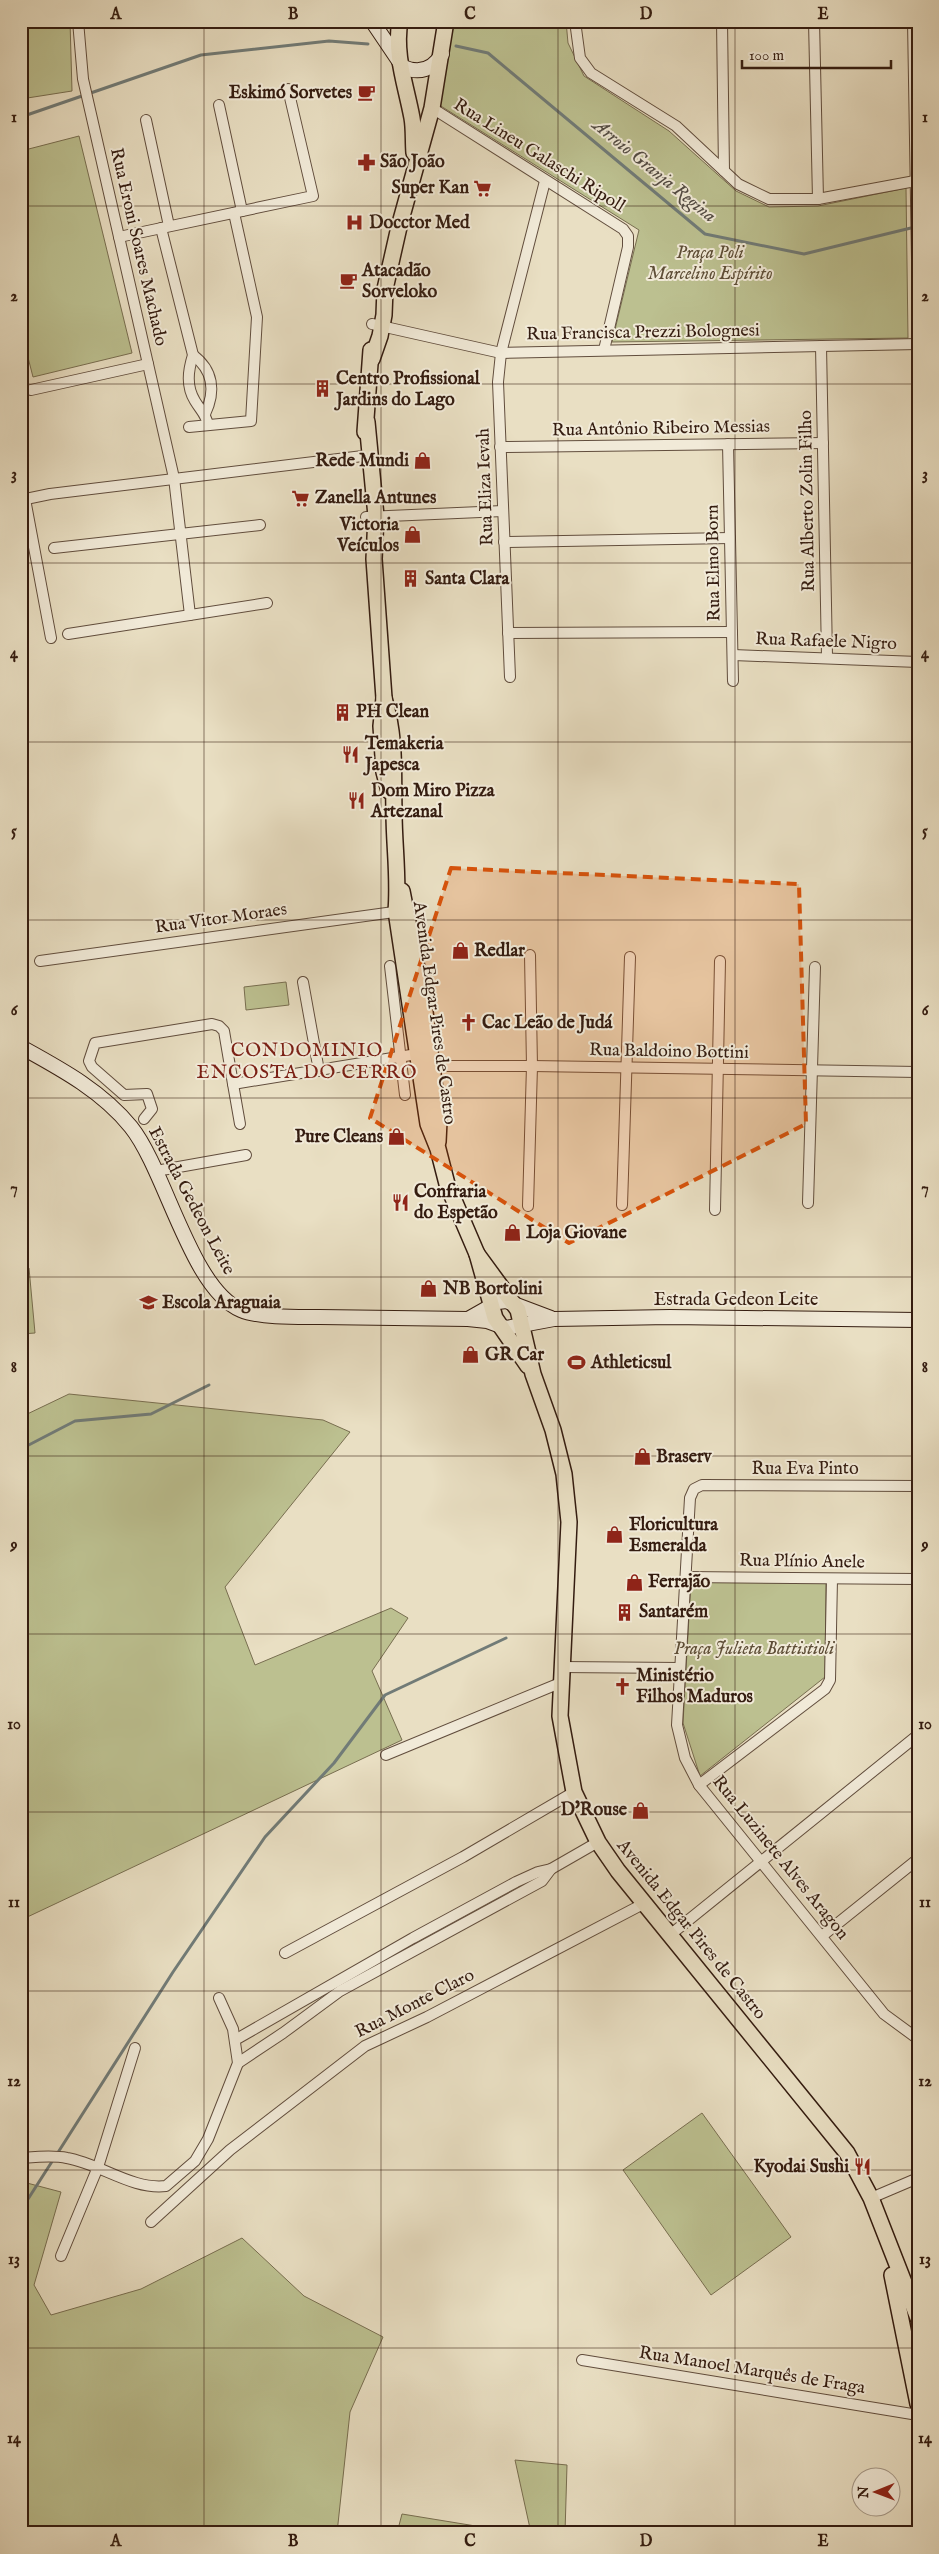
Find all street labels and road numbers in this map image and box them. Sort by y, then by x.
street label: Rua Lineu Galaschi Ripoll [449,94,629,218]
street label: Rua Eroni Soares Machado [104,146,172,349]
street label: Rua Francisca Prezzi Bolognesi [526,319,760,347]
street label: Rua Alberto Zolin Filho [795,410,821,592]
street label: Rua Antônio Ribeiro Messias [552,416,770,442]
street label: Rua Eliza Ievah [472,427,500,546]
street label: Rua Elmo Born [701,504,727,622]
street label: Rua Rafaele Nigro [755,628,898,656]
street label: Rua Vitor Moraes [154,898,288,940]
street label: Avenida Edgar Pires de Castro [407,899,461,1126]
street label: Rua Baldoino Bottini [589,1039,749,1065]
street label: Estrada Gedeon Leite [142,1123,240,1279]
street label: Estrada Gedeon Leite [654,1289,818,1312]
street label: Rua Eva Pinto [751,1458,859,1481]
street label: Rua Plínio Anele [739,1549,865,1575]
street label: Rua Luzinete Alves Aragon [707,1771,854,1945]
street label: Avenida Edgar Pires de Castro [611,1834,771,2025]
street label: Rua Monte Claro [351,1964,479,2044]
street label: Rua Manoel Marquês de Fraga [637,2342,867,2400]

